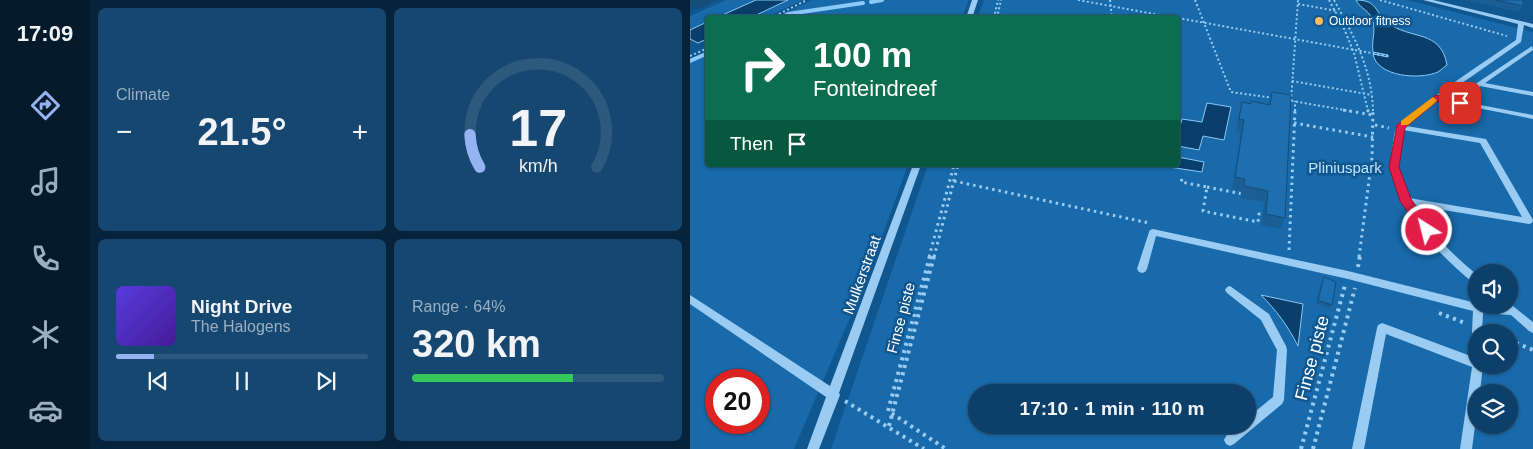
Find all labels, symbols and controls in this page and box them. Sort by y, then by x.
place label: Outdoor fitness [1329,14,1410,28]
marker: Outdoor fitness [1313,15,1325,27]
text: 17:09 [17,21,73,46]
icon: right [730,35,795,100]
text: 100 m [813,35,912,74]
text: Fonteindreef [813,76,937,101]
pin [1439,82,1481,124]
text: Climate [116,86,170,103]
icon: directions [28,88,63,123]
icon: arrive [1446,89,1474,117]
text: 17 [509,99,567,157]
text: 21.5° [197,111,287,153]
text: − [116,116,132,147]
text: + [352,116,368,147]
icon: arrive [783,130,811,158]
text: Then [730,133,773,154]
text: km/h [519,156,557,176]
park label: Pliniuspark [1308,159,1382,176]
icon: music [28,164,63,199]
position arrow [1400,203,1452,255]
street label: Mulkerstraat [839,232,884,317]
icon: phone [28,241,63,276]
map controls [1468,264,1518,434]
button: sound [1468,264,1518,314]
street label: Finse piste [883,281,918,355]
text: Night Drive [191,296,292,317]
text: Range · 64% [412,298,505,315]
street label: Finse piste [1291,313,1333,403]
icon: climate [28,317,63,352]
text: The Halogens [191,318,291,335]
text: 320 km [412,323,541,365]
button: search [1468,324,1518,374]
icon: previous [144,367,172,395]
icon: pause [228,367,256,395]
icon: next [312,367,340,395]
speed limit sign: 20 [705,369,770,434]
button: layers [1468,384,1518,434]
icon: car [28,393,63,428]
text: 17:10 · 1 min · 110 m [1020,398,1204,419]

